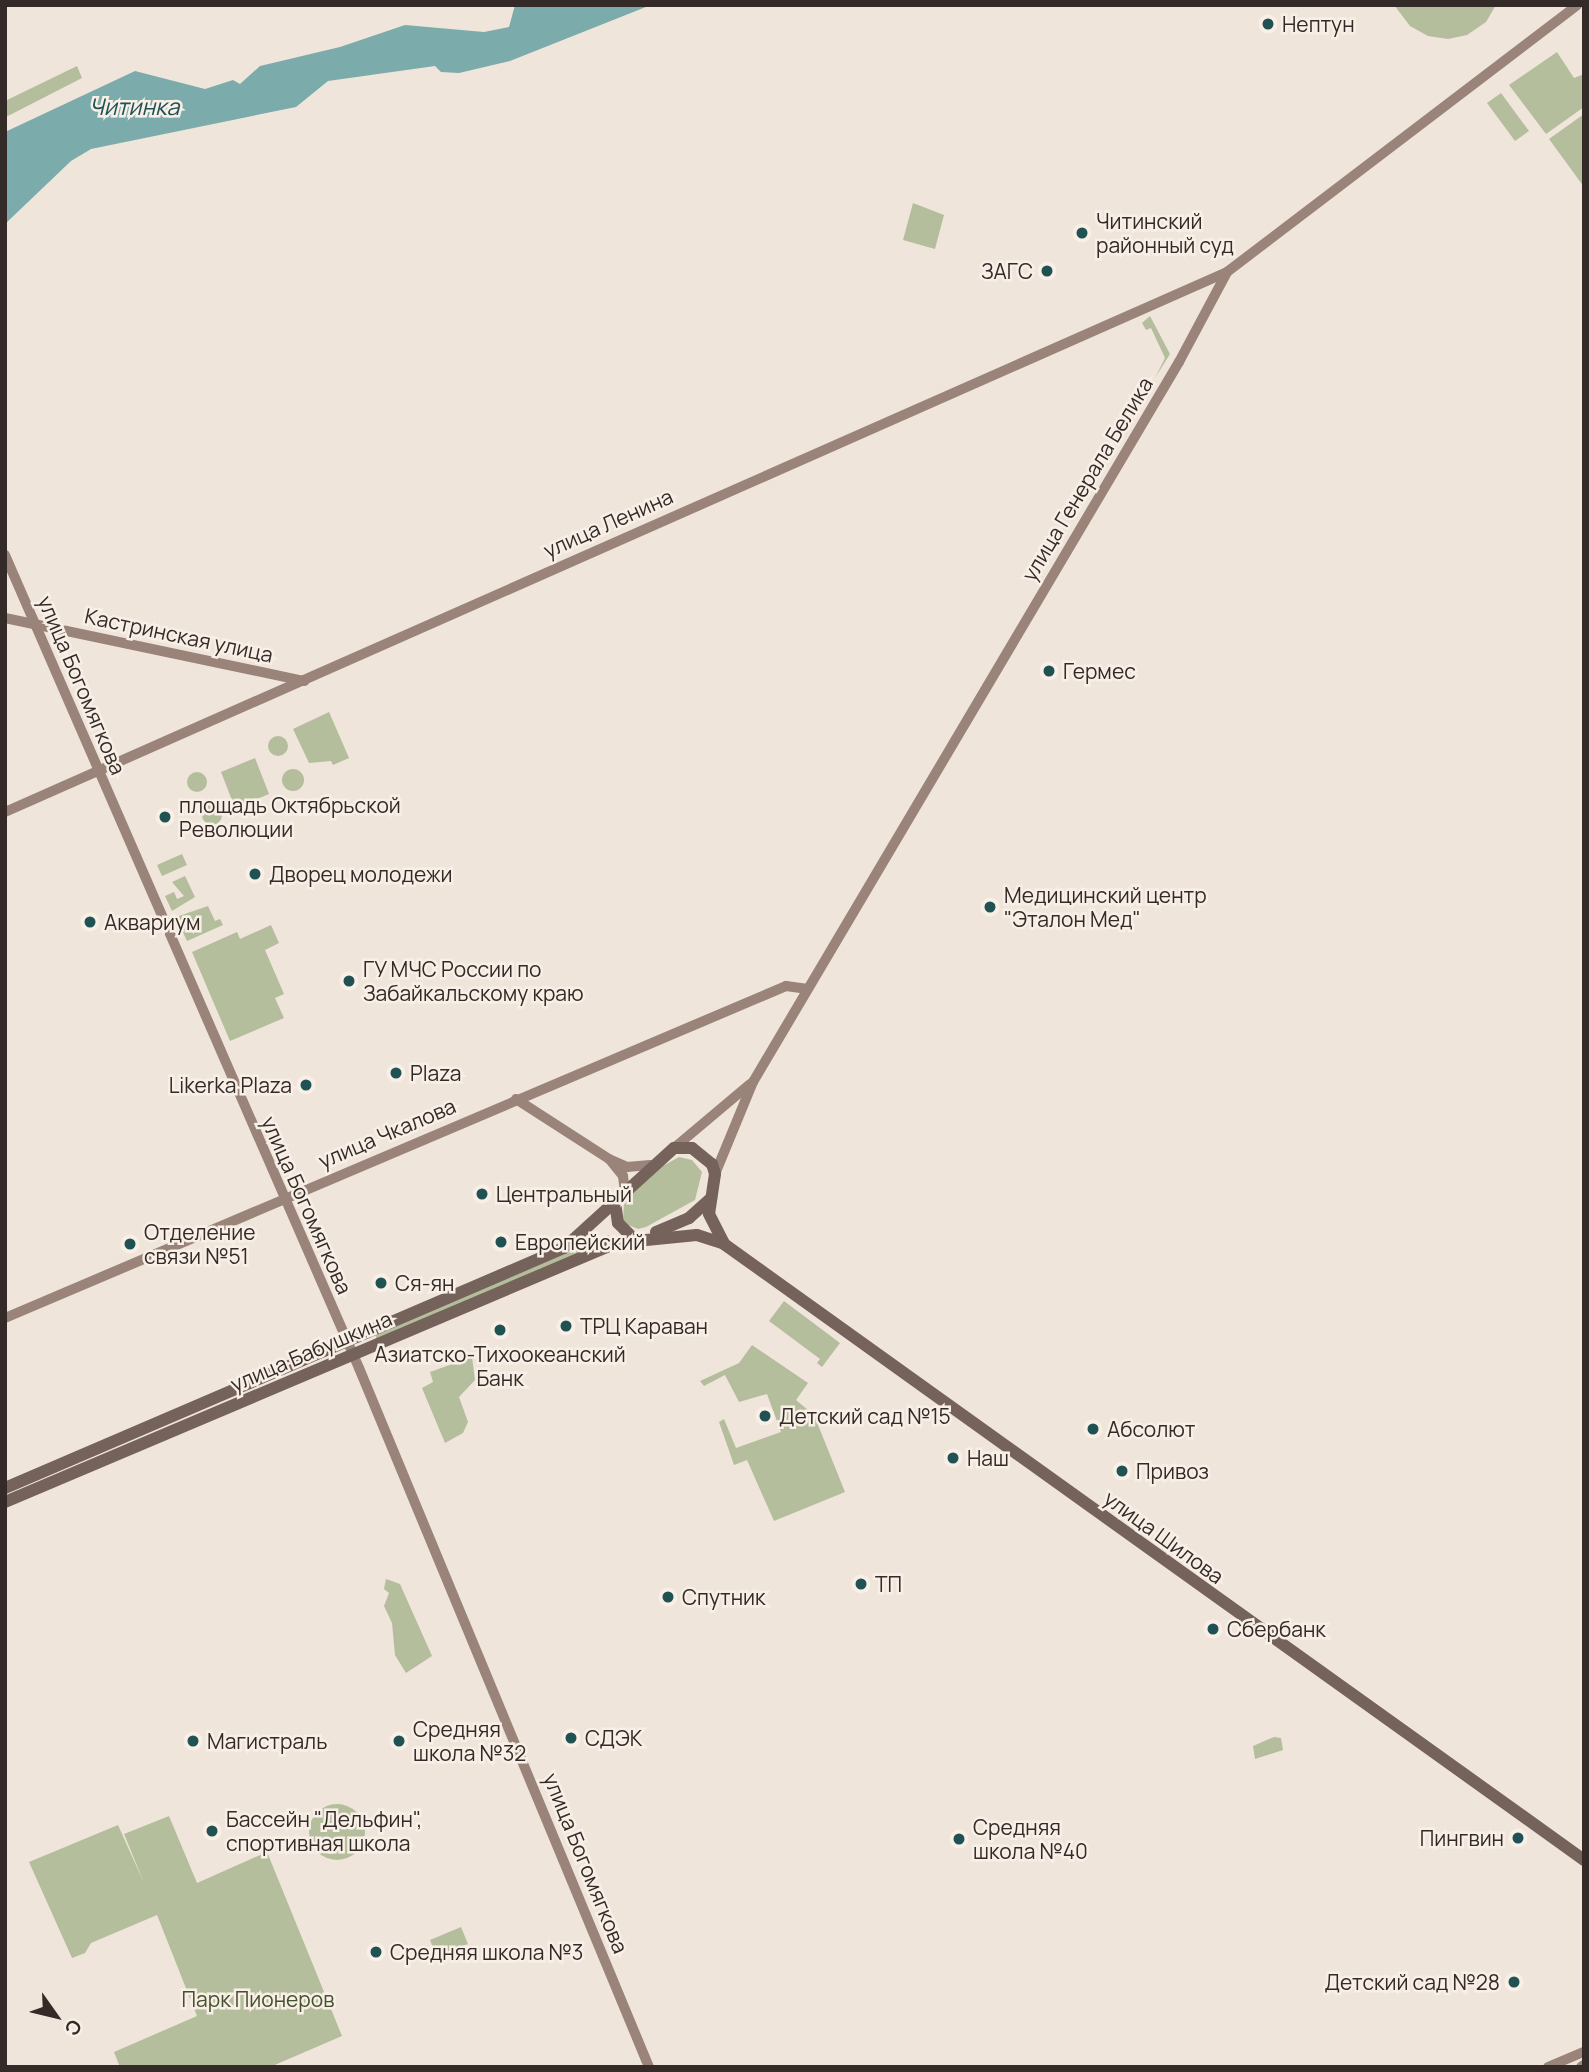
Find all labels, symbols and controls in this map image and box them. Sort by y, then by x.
place label: Нептун [1282,11,1355,37]
marker: Нептун [1260,16,1276,32]
water label: Читинка [89,92,179,120]
place label: Читинский районный суд [1096,208,1234,258]
marker: Читинский районный суд [1074,225,1090,241]
place label: ЗАГС [981,258,1033,284]
marker: ЗАГС [1039,263,1055,279]
street label: улица Генерала Белика [1016,373,1158,585]
street label: улица Ленина [539,483,677,563]
street label: улица Богомягкова [33,592,131,778]
street label: Кастринская улица [83,603,275,667]
place label: Гермес [1063,658,1136,684]
marker: Гермес [1041,663,1057,679]
place label: площадь Октябрьской Революции [179,792,401,842]
marker: площадь Октябрьской Революции [157,809,173,825]
place label: Дворец молодежи [269,861,453,887]
marker: Дворец молодежи [247,866,263,882]
place label: Медицинский центр "Эталон Мед" [1004,882,1207,932]
marker: Медицинский центр "Эталон Мед" [982,899,998,915]
place label: Аквариум [104,909,201,935]
marker: Аквариум [82,914,98,930]
place label: ГУ МЧС России по Забайкальскому краю [363,956,584,1006]
marker: ГУ МЧС России по Забайкальскому краю [341,973,357,989]
place label: Plaza [410,1060,461,1086]
marker: Plaza [388,1065,404,1081]
place label: Likerka Plaza [169,1072,292,1098]
marker: Likerka Plaza [298,1077,314,1093]
street label: улица Чкалова [315,1093,459,1173]
street label: улица Богомягкова [256,1112,358,1298]
place label: Центральный [496,1181,632,1207]
marker: Центральный [474,1186,490,1202]
place label: Отделение связи №51 [144,1219,255,1269]
place label: Европейский [515,1229,645,1255]
marker: Европейский [493,1234,509,1250]
marker: Отделение связи №51 [122,1236,138,1252]
place label: Ся-ян [395,1270,454,1296]
marker: Ся-ян [373,1275,389,1291]
street label: улица Бабушкина [226,1306,396,1396]
place label: ТРЦ Караван [580,1313,708,1339]
marker: ТРЦ Караван [558,1318,574,1334]
marker: Азиатско-Тихоокеанский Банк [492,1322,508,1338]
place label: Азиатско-Тихоокеанский Банк [374,1341,626,1391]
place label: Детский сад №15 [779,1403,951,1429]
marker: Детский сад №15 [757,1408,773,1424]
place label: Абсолют [1107,1416,1195,1442]
marker: Абсолют [1085,1421,1101,1437]
place label: Наш [967,1445,1009,1471]
marker: Наш [945,1450,961,1466]
place label: Привоз [1136,1458,1209,1484]
marker: Привоз [1114,1463,1130,1479]
street label: улица Шилова [1099,1485,1229,1589]
place label: ТП [875,1571,902,1597]
marker: ТП [853,1576,869,1592]
place label: Спутник [682,1584,765,1610]
marker: Спутник [660,1589,676,1605]
place label: Сбербанк [1227,1616,1326,1642]
marker: Сбербанк [1205,1621,1221,1637]
place label: Средняя школа №32 [413,1716,526,1766]
place label: СДЭК [585,1725,642,1751]
place label: Магистраль [207,1728,327,1754]
marker: СДЭК [563,1730,579,1746]
marker: Магистраль [185,1733,201,1749]
marker: Средняя школа №32 [391,1733,407,1749]
street label: улица Богомягкова [538,1769,634,1957]
place label: Бассейн "Дельфин", спортивная школа [226,1806,422,1856]
place label: Средняя школа №40 [973,1814,1088,1864]
marker: Бассейн "Дельфин", спортивная школа [204,1823,220,1839]
place label: Пингвин [1420,1825,1504,1851]
marker: Пингвин [1510,1830,1526,1846]
marker: Средняя школа №40 [951,1831,967,1847]
place label: Средняя школа №3 [390,1939,583,1965]
marker: Средняя школа №3 [368,1944,384,1960]
place label: Детский сад №28 [1324,1969,1500,1995]
marker: Детский сад №28 [1506,1974,1522,1990]
north arrow [21,1981,91,2051]
park label: Парк Пионеров [182,1986,334,2012]
text: С [59,2015,88,2041]

